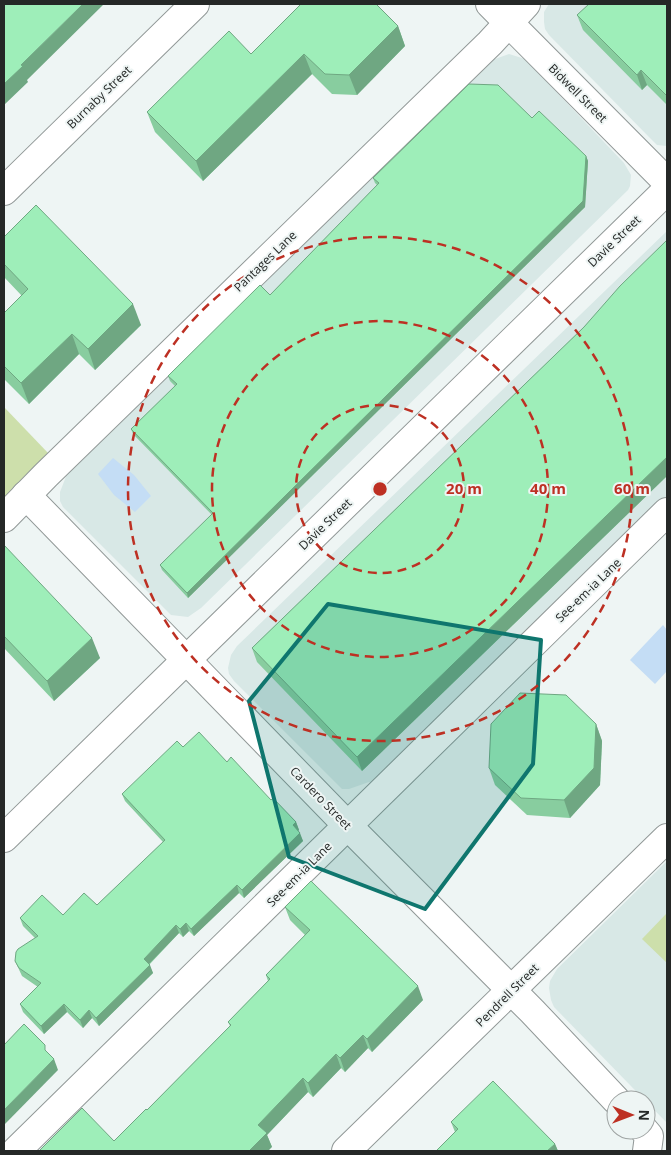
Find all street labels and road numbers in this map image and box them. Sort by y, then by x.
street label: Bidwell Street [545,60,611,126]
street label: Burnaby Street [63,62,135,132]
street label: Davie Street [584,211,644,271]
street label: Pantages Lane [230,226,300,295]
street label: Davie Street [295,494,355,554]
street label: See-em-ia Lane [551,554,625,626]
street label: Cardero Street [286,763,356,833]
street label: See-em-ia Lane [263,838,335,910]
street label: Pendrell Street [472,960,542,1030]

